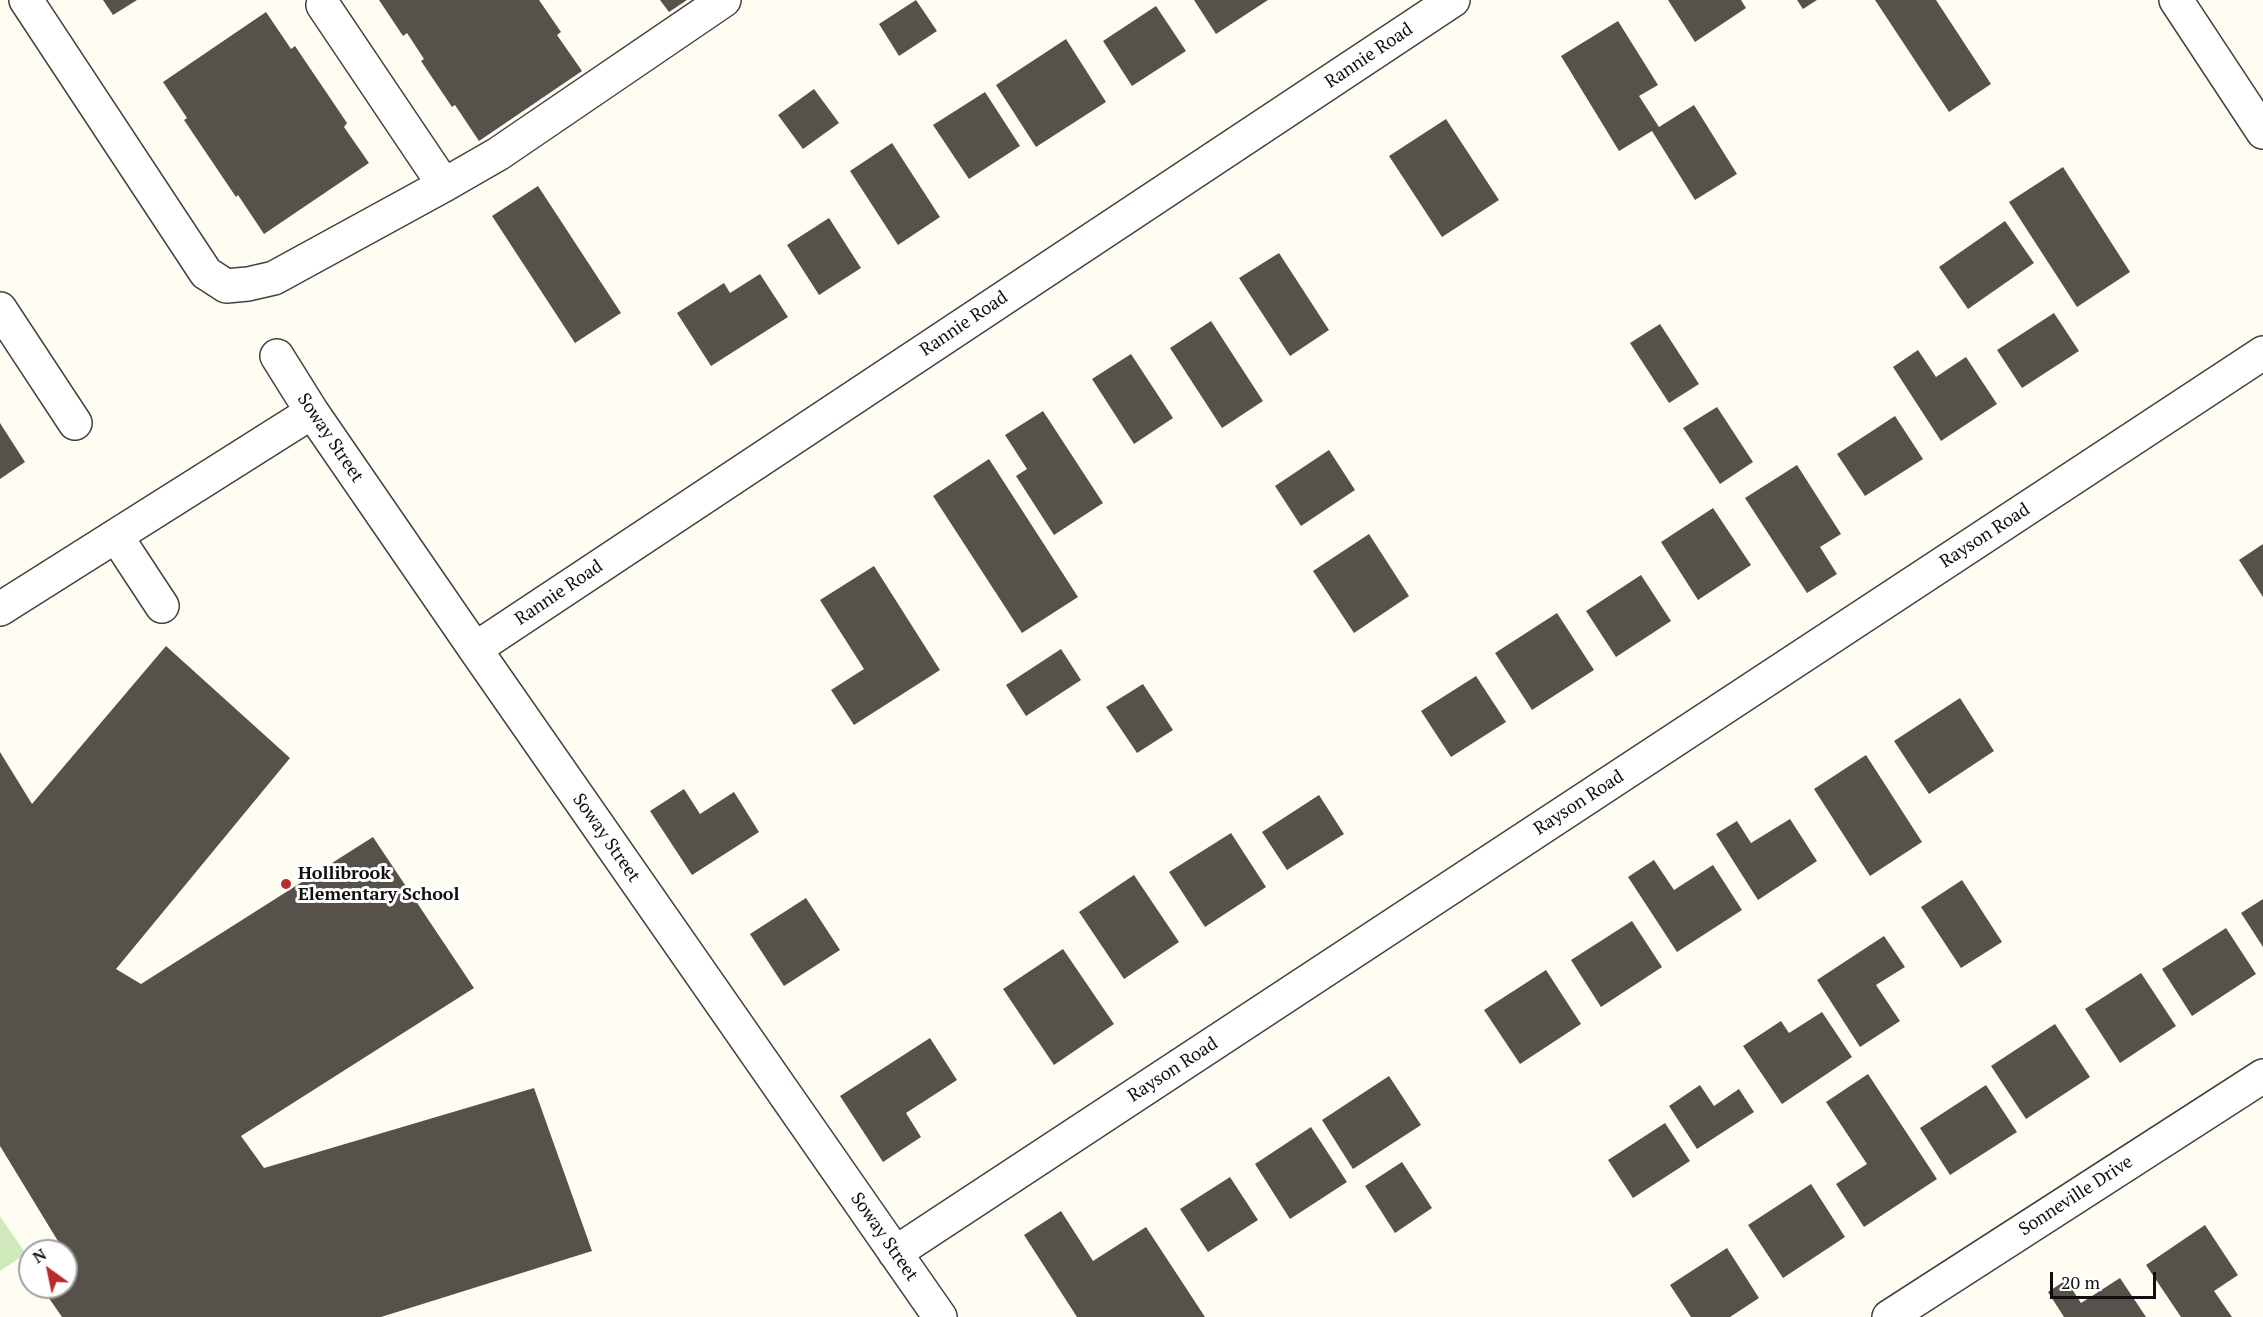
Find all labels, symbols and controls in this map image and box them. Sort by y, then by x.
street label: Rannie Road [1321,19,1417,93]
street label: Rannie Road [916,287,1012,361]
street label: Soway Street [292,389,368,487]
street label: Rayson Road [1936,499,2034,573]
street label: Rannie Road [511,556,607,630]
street label: Rayson Road [1530,766,1628,840]
street label: Soway Street [568,790,644,886]
place label: Hollibrook Elementary School [298,863,460,906]
marker: Hollibrook Elementary School [279,877,293,891]
street label: Rayson Road [1124,1033,1222,1107]
street label: Sonneville Drive [2015,1151,2137,1241]
street label: Soway Street [846,1189,922,1285]
north arrow [18,1239,78,1299]
text: N [28,1243,50,1268]
scale bar [2053,1260,2160,1298]
text: 20 m [2061,1270,2100,1294]

